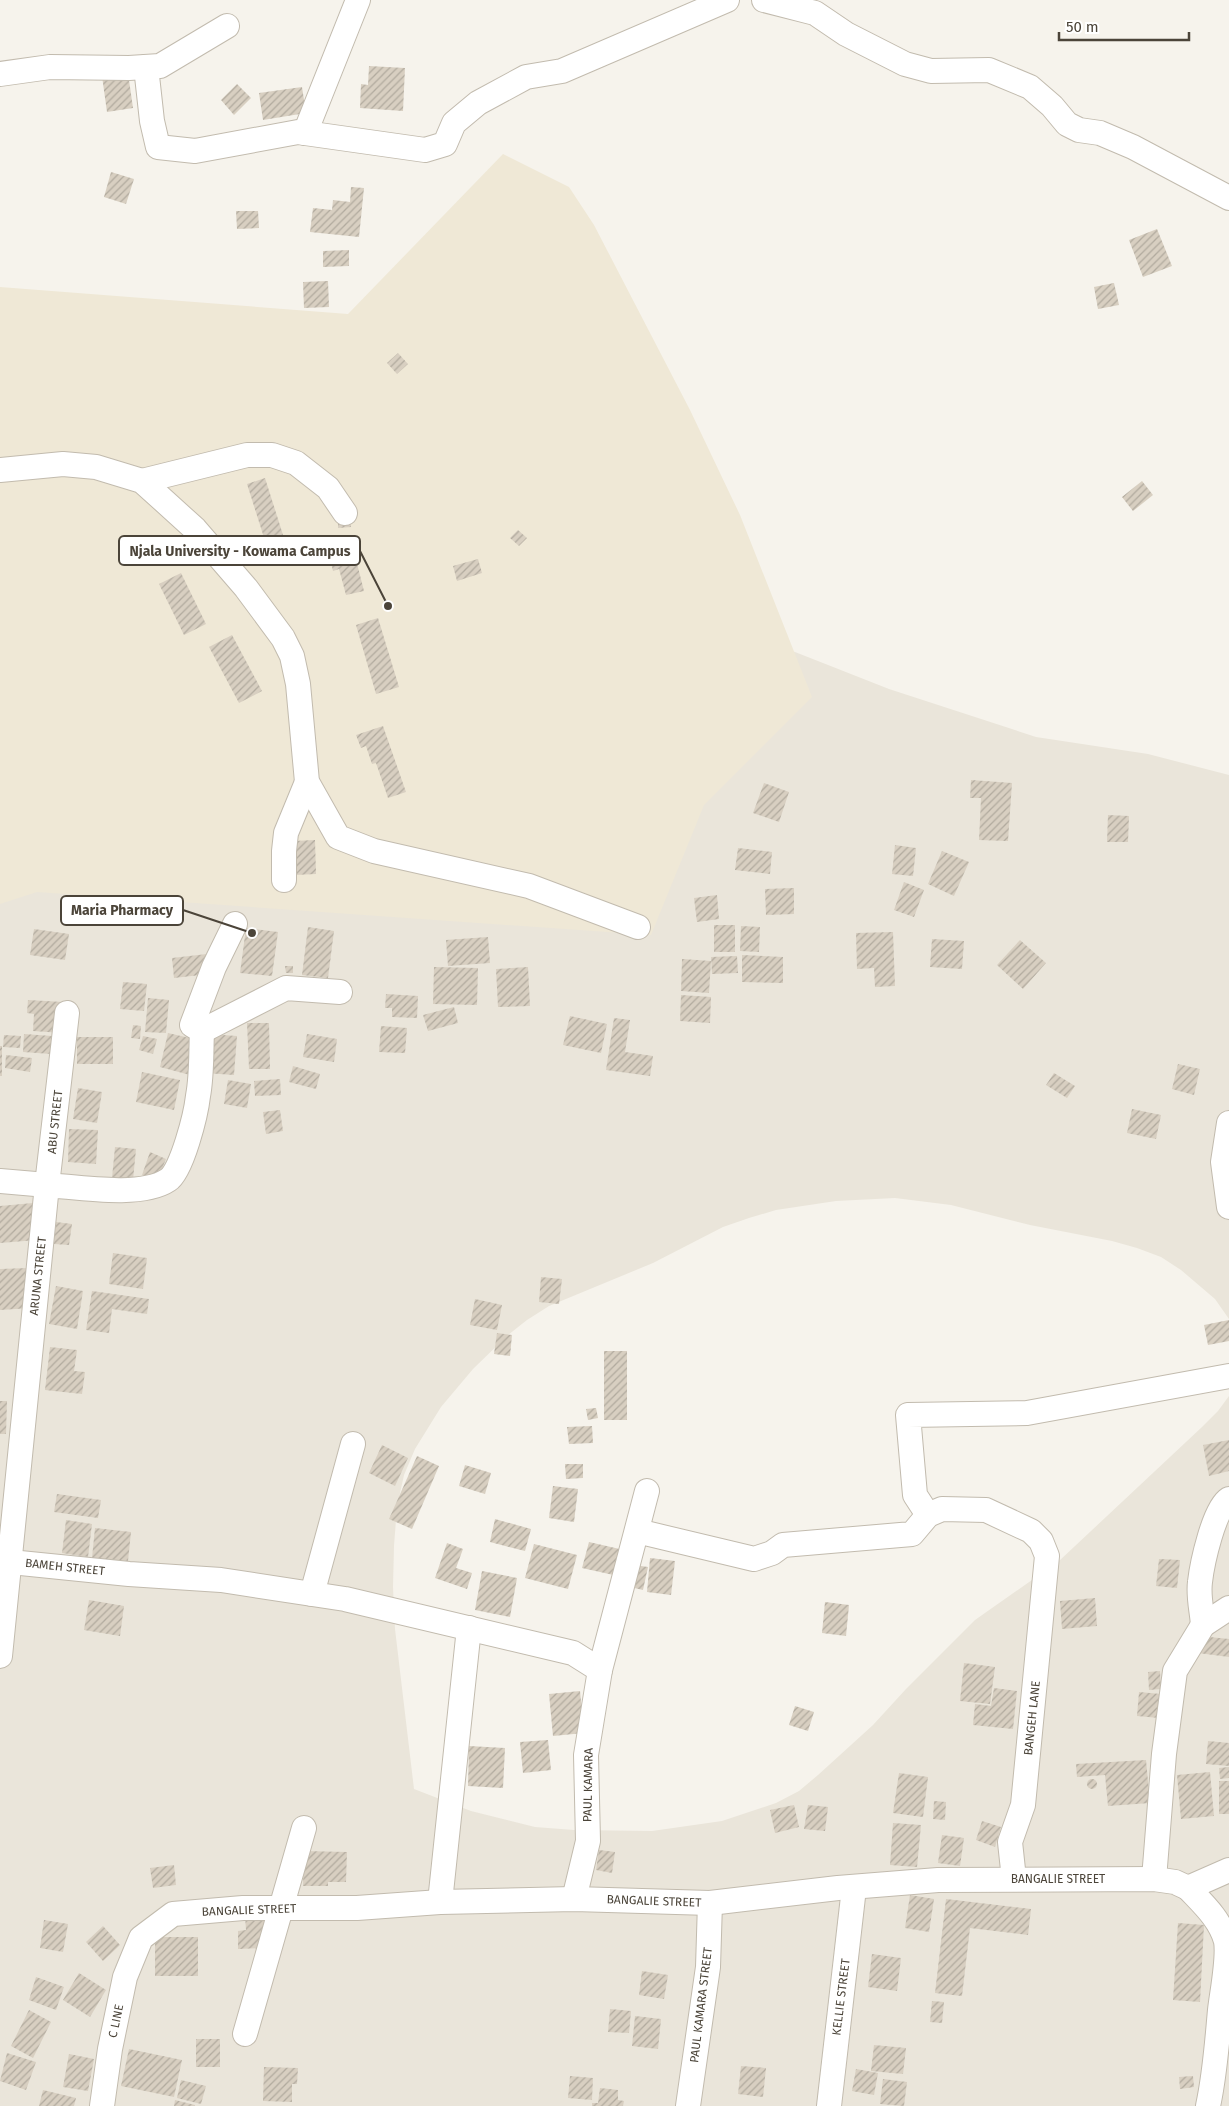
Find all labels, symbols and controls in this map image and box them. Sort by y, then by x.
scale bar [1059,10,1189,42]
text: 50 m [1066,18,1099,36]
callout: Njala University - Kowama Campus [119,536,360,565]
text: Njala University - Kowama Campus [130,543,351,560]
callout: Maria Pharmacy [61,896,183,925]
text: Maria Pharmacy [71,902,174,919]
street label: ABU STREET [45,1089,65,1155]
street label: ARUNA STREET [27,1235,49,1316]
street label: BAMEH STREET [24,1556,106,1578]
street label: BANGEH LANE [1021,1680,1043,1756]
street label: PAUL KAMARA [580,1748,596,1822]
street label: BANGALIE STREET [1011,1872,1106,1886]
street label: BANGALIE STREET [606,1892,702,1910]
street label: BANGALIE STREET [201,1901,297,1919]
street label: PAUL KAMARA STREET [687,1946,715,2064]
street label: KELLIE STREET [829,1957,853,2036]
street label: C LINE [106,2003,126,2039]

